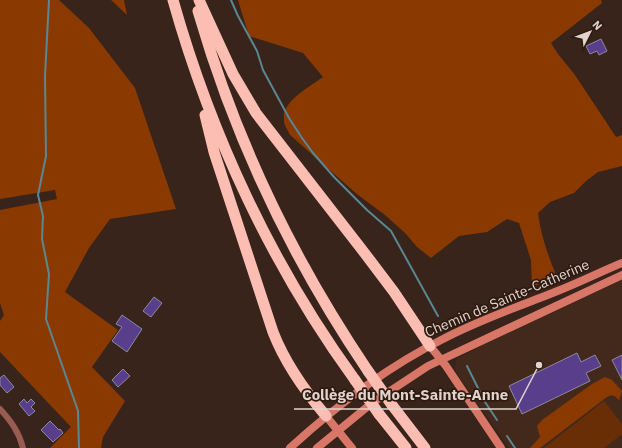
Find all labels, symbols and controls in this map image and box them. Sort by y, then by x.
north arrow [570,12,610,52]
text: N [590,18,605,33]
street label: Chemin de Sainte-Catherine [422,255,592,341]
callout: Collège du Mont-Sainte-Anne [294,382,516,409]
text: Collège du Mont-Sainte-Anne [302,385,508,404]

